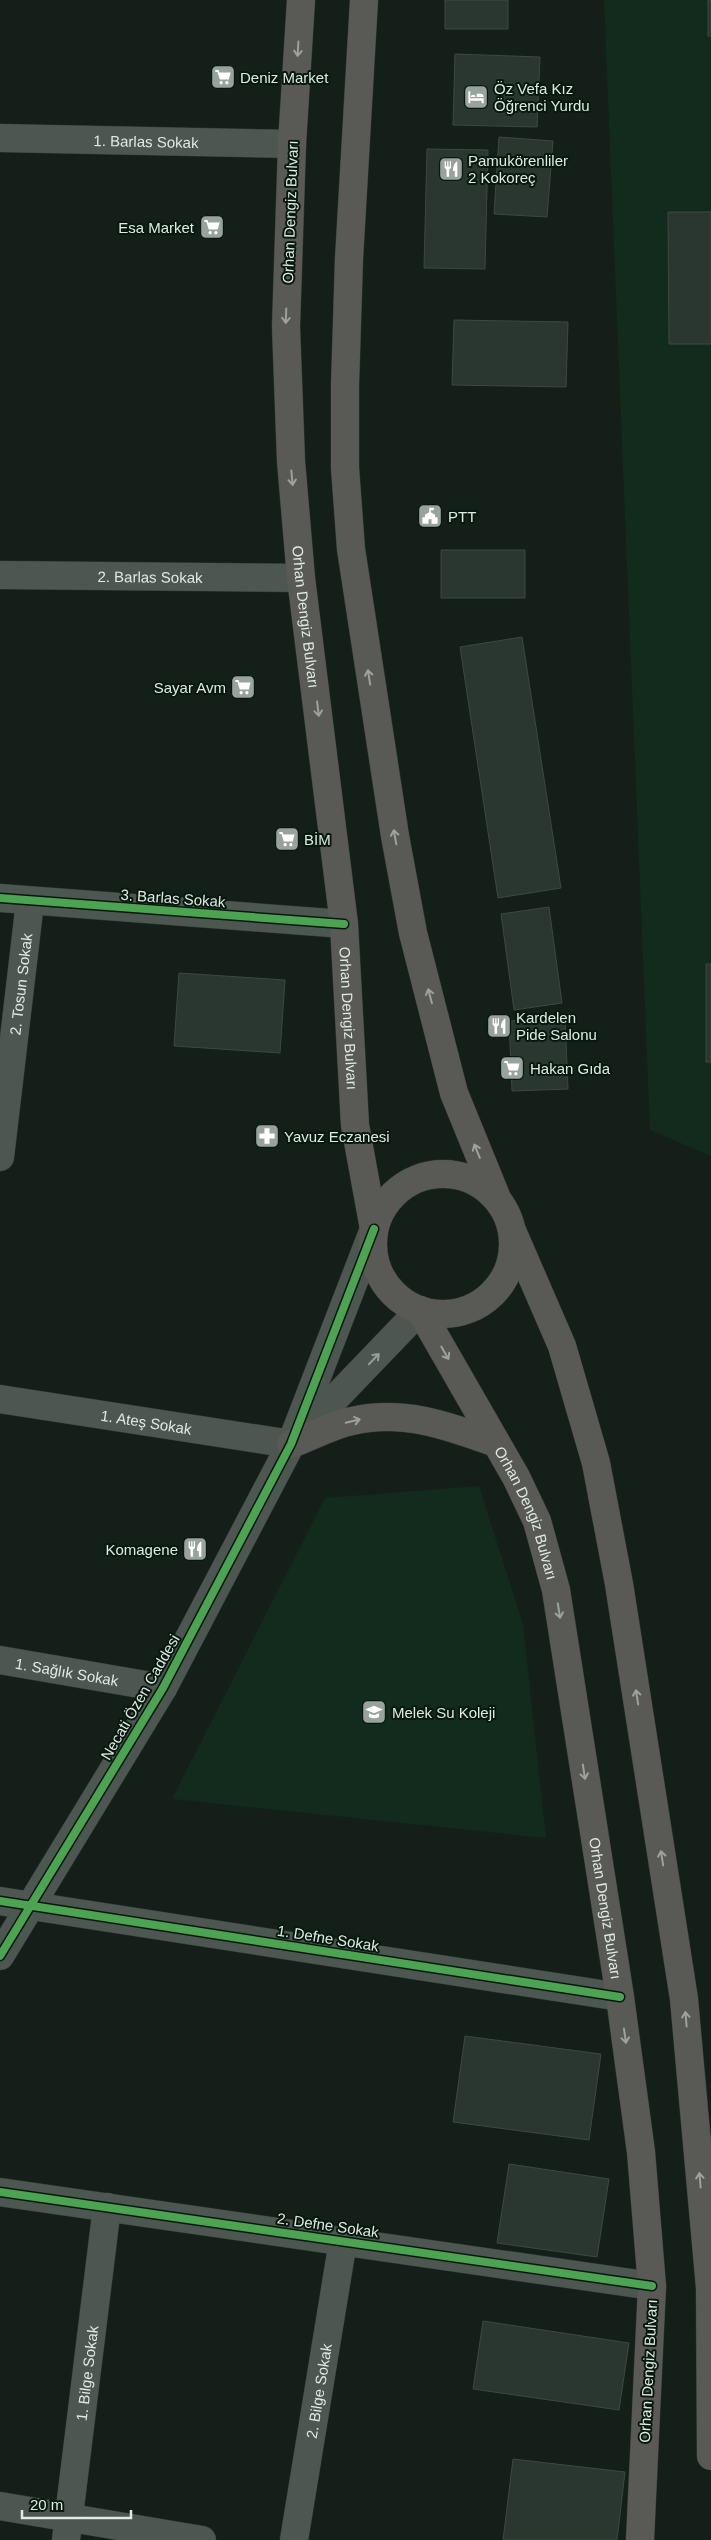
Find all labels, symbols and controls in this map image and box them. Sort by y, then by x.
one-way arrow [293,40,302,56]
supermarket icon: Deniz Market [210,64,236,90]
place label: Deniz Market [240,69,329,86]
place label: Öz Vefa Kız Öğrenci Yurdu [494,80,590,114]
hotel icon: Öz Vefa Kız Öğrenci Yurdu [463,84,489,110]
street label: 1. Barlas Sokak [93,131,199,151]
street label: Orhan Dengiz Bulvarı [279,140,301,284]
place label: Pamukörenliler 2 Kokoreç [468,152,568,186]
restaurant icon: Pamukörenliler 2 Kokoreç [438,156,464,182]
supermarket icon: Esa Market [199,214,225,240]
place label: Esa Market [118,219,195,236]
one-way arrow [281,308,291,324]
one-way arrow [287,470,297,486]
public building icon: PTT [417,503,443,529]
place label: PTT [448,508,476,525]
street label: Orhan Dengiz Bulvarı [290,545,323,689]
street label: 2. Barlas Sokak [97,567,203,586]
one-way arrow [364,669,374,685]
supermarket icon: Sayar Avm [230,674,256,700]
place label: Sayar Avm [154,679,226,696]
one-way arrow [313,701,323,717]
supermarket icon: BİM [274,826,300,852]
one-way arrow [390,830,400,846]
place label: BİM [304,831,331,848]
street label: 3. Barlas Sokak [120,886,226,910]
street label: 2. Tosun Sokak [6,932,35,1036]
street label: Orhan Dengiz Bulvarı [337,946,362,1090]
one-way arrow [424,988,434,1004]
place label: Kardelen Pide Salonu [516,1009,597,1043]
restaurant icon: Kardelen Pide Salonu [486,1013,512,1039]
supermarket icon: Hakan Gıda [499,1055,525,1081]
place label: Hakan Gıda [530,1060,611,1077]
pharmacy icon: Yavuz Eczanesi [254,1123,280,1149]
place label: Yavuz Eczanesi [284,1128,390,1145]
one-way arrow [472,1144,482,1159]
one-way arrow [440,1345,450,1359]
one-way arrow [367,1353,380,1365]
street label: 1. Ateş Sokak [100,1406,193,1437]
one-way arrow [345,1416,361,1426]
street label: Orhan Dengiz Bulvarı [492,1443,561,1581]
restaurant icon: Komagene [182,1536,208,1562]
place label: Komagene [105,1541,178,1558]
one-way arrow [554,1603,564,1619]
street label: Necati Özen Caddesi [97,1631,183,1763]
street label: 1. Sağlık Sokak [14,1654,120,1689]
one-way arrow [632,1690,642,1706]
school or university icon: Melek Su Koleji [361,1699,387,1725]
place label: Melek Su Koleji [392,1704,495,1721]
one-way arrow [580,1763,590,1779]
street label: Orhan Dengiz Bulvarı [586,1836,626,1980]
one-way arrow [657,1850,667,1866]
street label: 1. Defne Sokak [276,1922,380,1954]
one-way arrow [681,2011,691,2027]
one-way arrow [620,2028,630,2044]
one-way arrow [696,2173,705,2189]
street label: 2. Defne Sokak [276,2209,380,2241]
street label: Orhan Dengiz Bulvarı [636,2299,660,2443]
street label: 1. Bilge Sokak [72,2324,101,2422]
street label: 2. Bilge Sokak [302,2342,335,2440]
scale bar [22,2488,131,2520]
text: 20 m [30,2496,63,2513]

